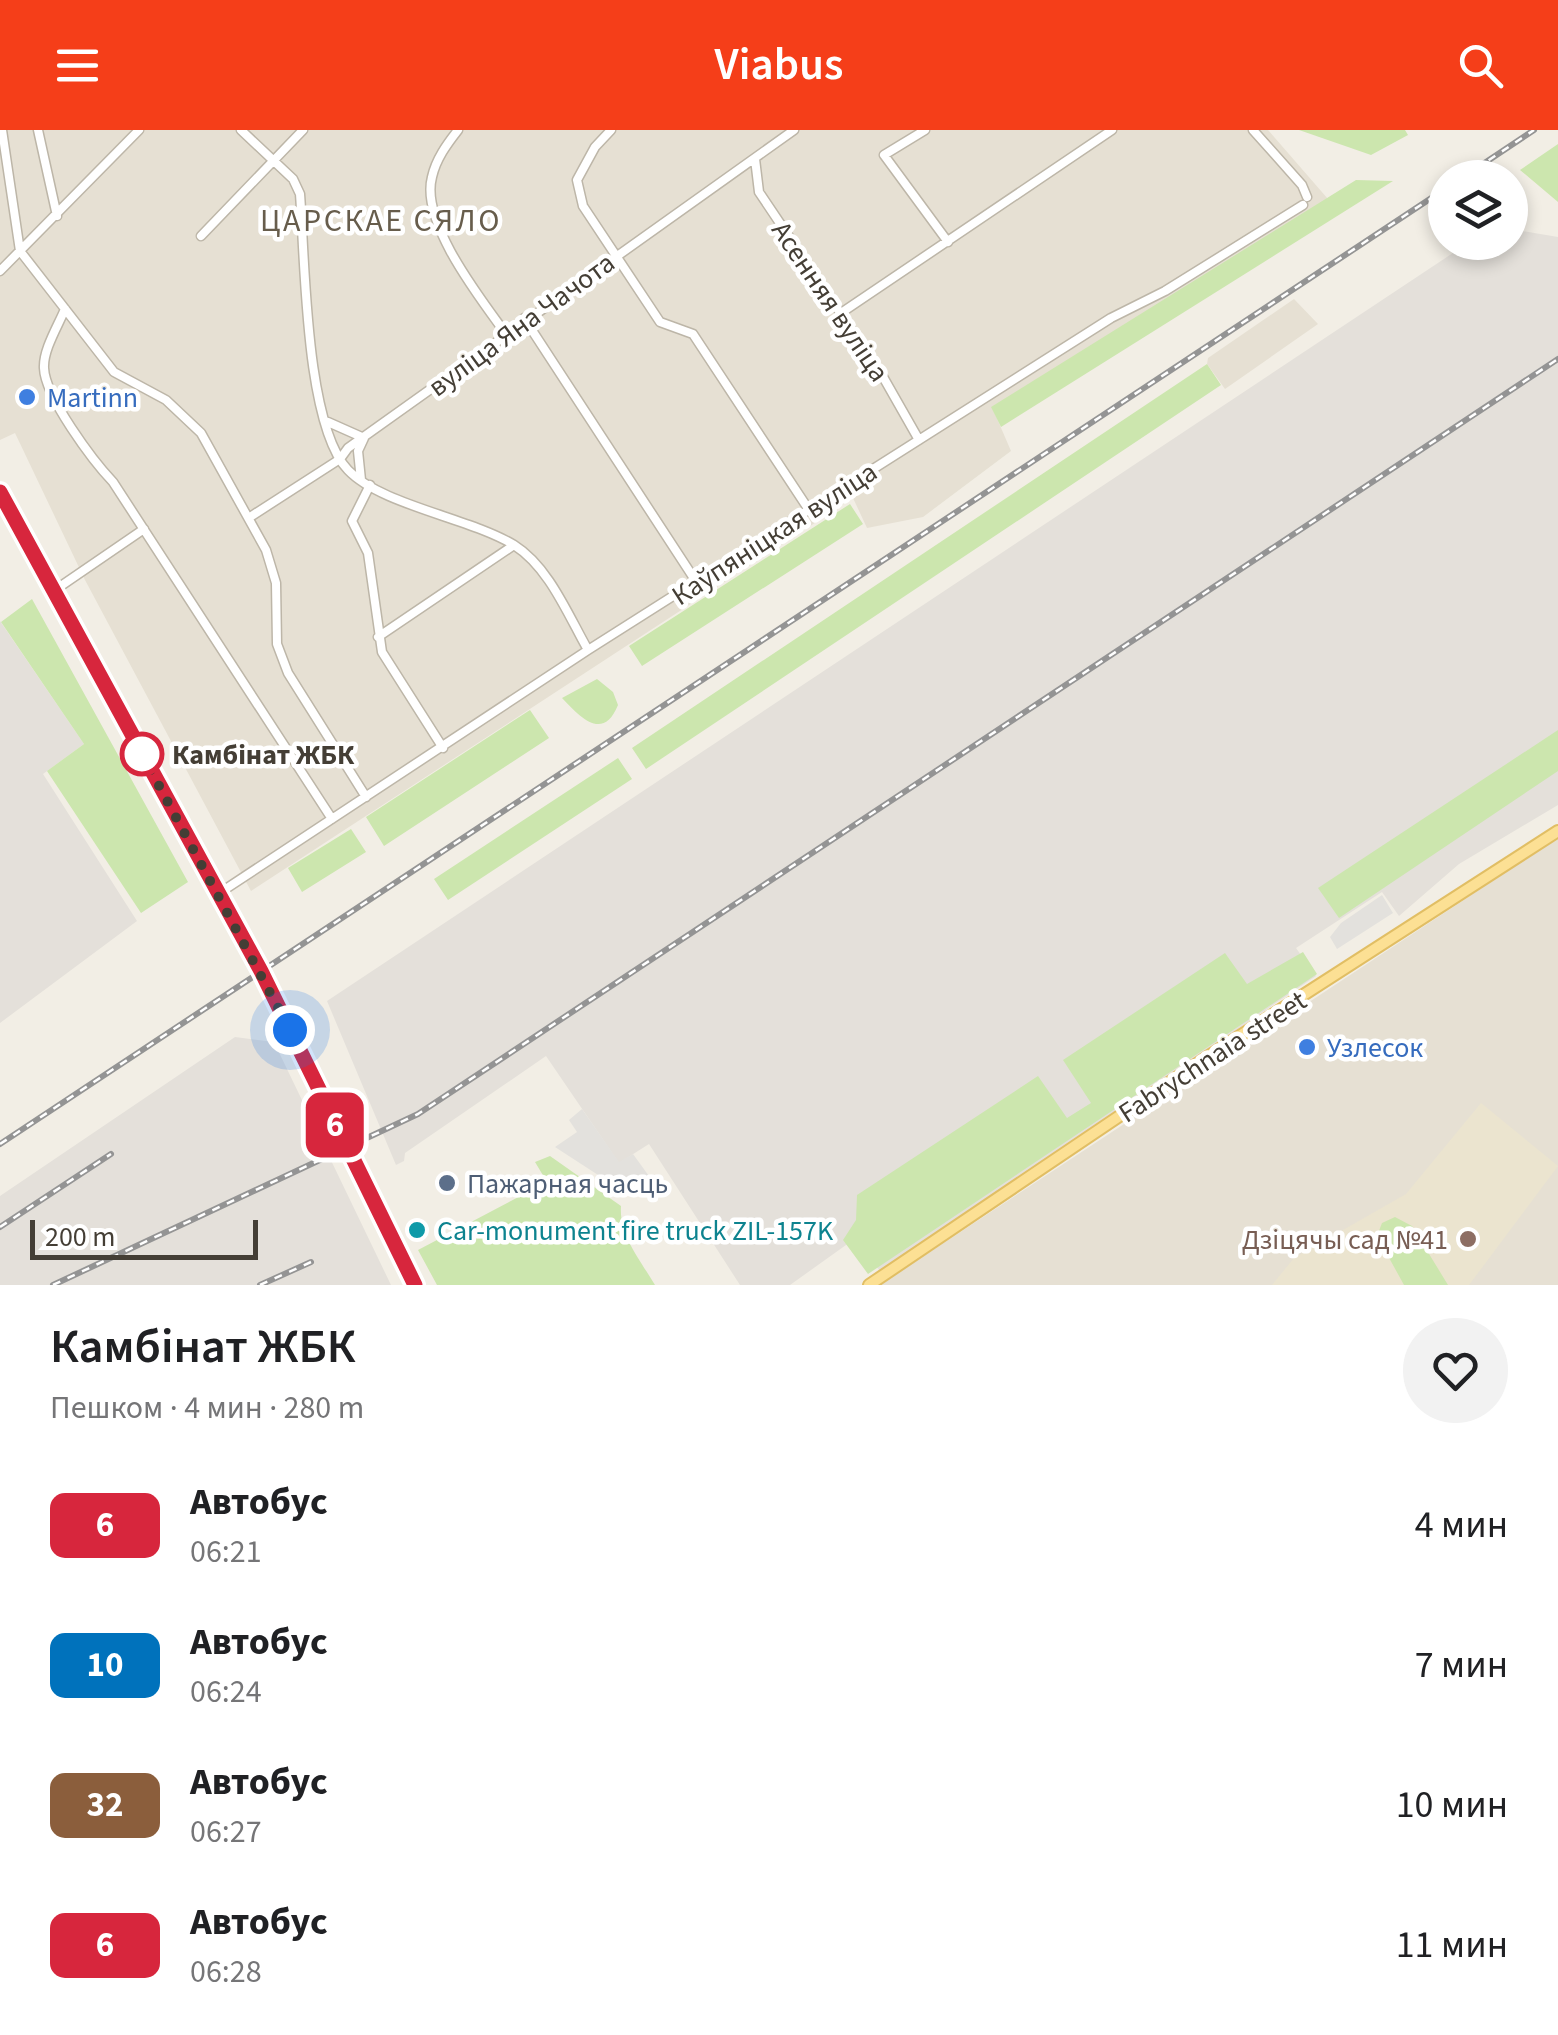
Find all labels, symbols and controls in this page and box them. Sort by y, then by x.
text: Viabus [715,33,843,97]
icon: menu [50,38,105,93]
icon: search [1453,38,1508,93]
map controls [1428,160,1528,260]
button: layers [1428,160,1528,260]
district label: ЦАРСКАЕ СЯЛО [260,198,502,244]
street label: Асенняя вуліца [762,213,899,390]
street label: вуліца Яна Чачота [420,243,623,406]
place label: Martinn [47,378,138,418]
marker: Martinn [16,386,38,408]
street label: Каўпяніцкая вуліца [664,452,885,615]
marker: Камбінат ЖБК [121,733,163,775]
place label: Камбінат ЖБК [172,735,355,775]
street label: Fabrychnaia street [1111,981,1315,1133]
your location [265,1005,315,1055]
place label: Узлесок [1327,1028,1423,1068]
marker: Узлесок [1296,1036,1318,1058]
line badge: 6 [302,1092,368,1158]
text: 6 [326,1100,344,1150]
place label: Пажарная часць [467,1164,668,1204]
marker: Пажарная часць [436,1172,458,1194]
place label: Car-monument fire truck ZIL-157K [437,1211,834,1251]
scale bar [30,1215,258,1260]
text: 200 m [45,1217,116,1257]
marker: Car-monument fire truck ZIL-157K [406,1219,428,1241]
place label: Дзіцячы сад №41 [1242,1220,1448,1260]
marker: Дзіцячы сад №41 [1457,1228,1479,1250]
text: Камбінат ЖБК [50,1313,355,1381]
button: heart [1403,1318,1508,1423]
text: Пешком · 4 мин · 280 m [50,1385,364,1431]
text: Автобус [190,1475,328,1529]
text: 4 мин [1415,1498,1508,1552]
text: 6 [96,1500,114,1550]
text: 06:21 [190,1529,262,1575]
text: Автобус [190,1615,328,1669]
text: 7 мин [1415,1638,1508,1692]
text: 10 [87,1640,123,1690]
text: 06:24 [190,1669,262,1715]
text: Автобус [190,1755,328,1809]
text: 10 мин [1396,1778,1508,1832]
text: 32 [87,1780,123,1830]
text: 06:27 [190,1809,262,1855]
text: Автобус [190,1895,328,1949]
text: 11 мин [1396,1918,1508,1972]
text: 6 [96,1920,114,1970]
text: 06:28 [190,1949,262,1995]

